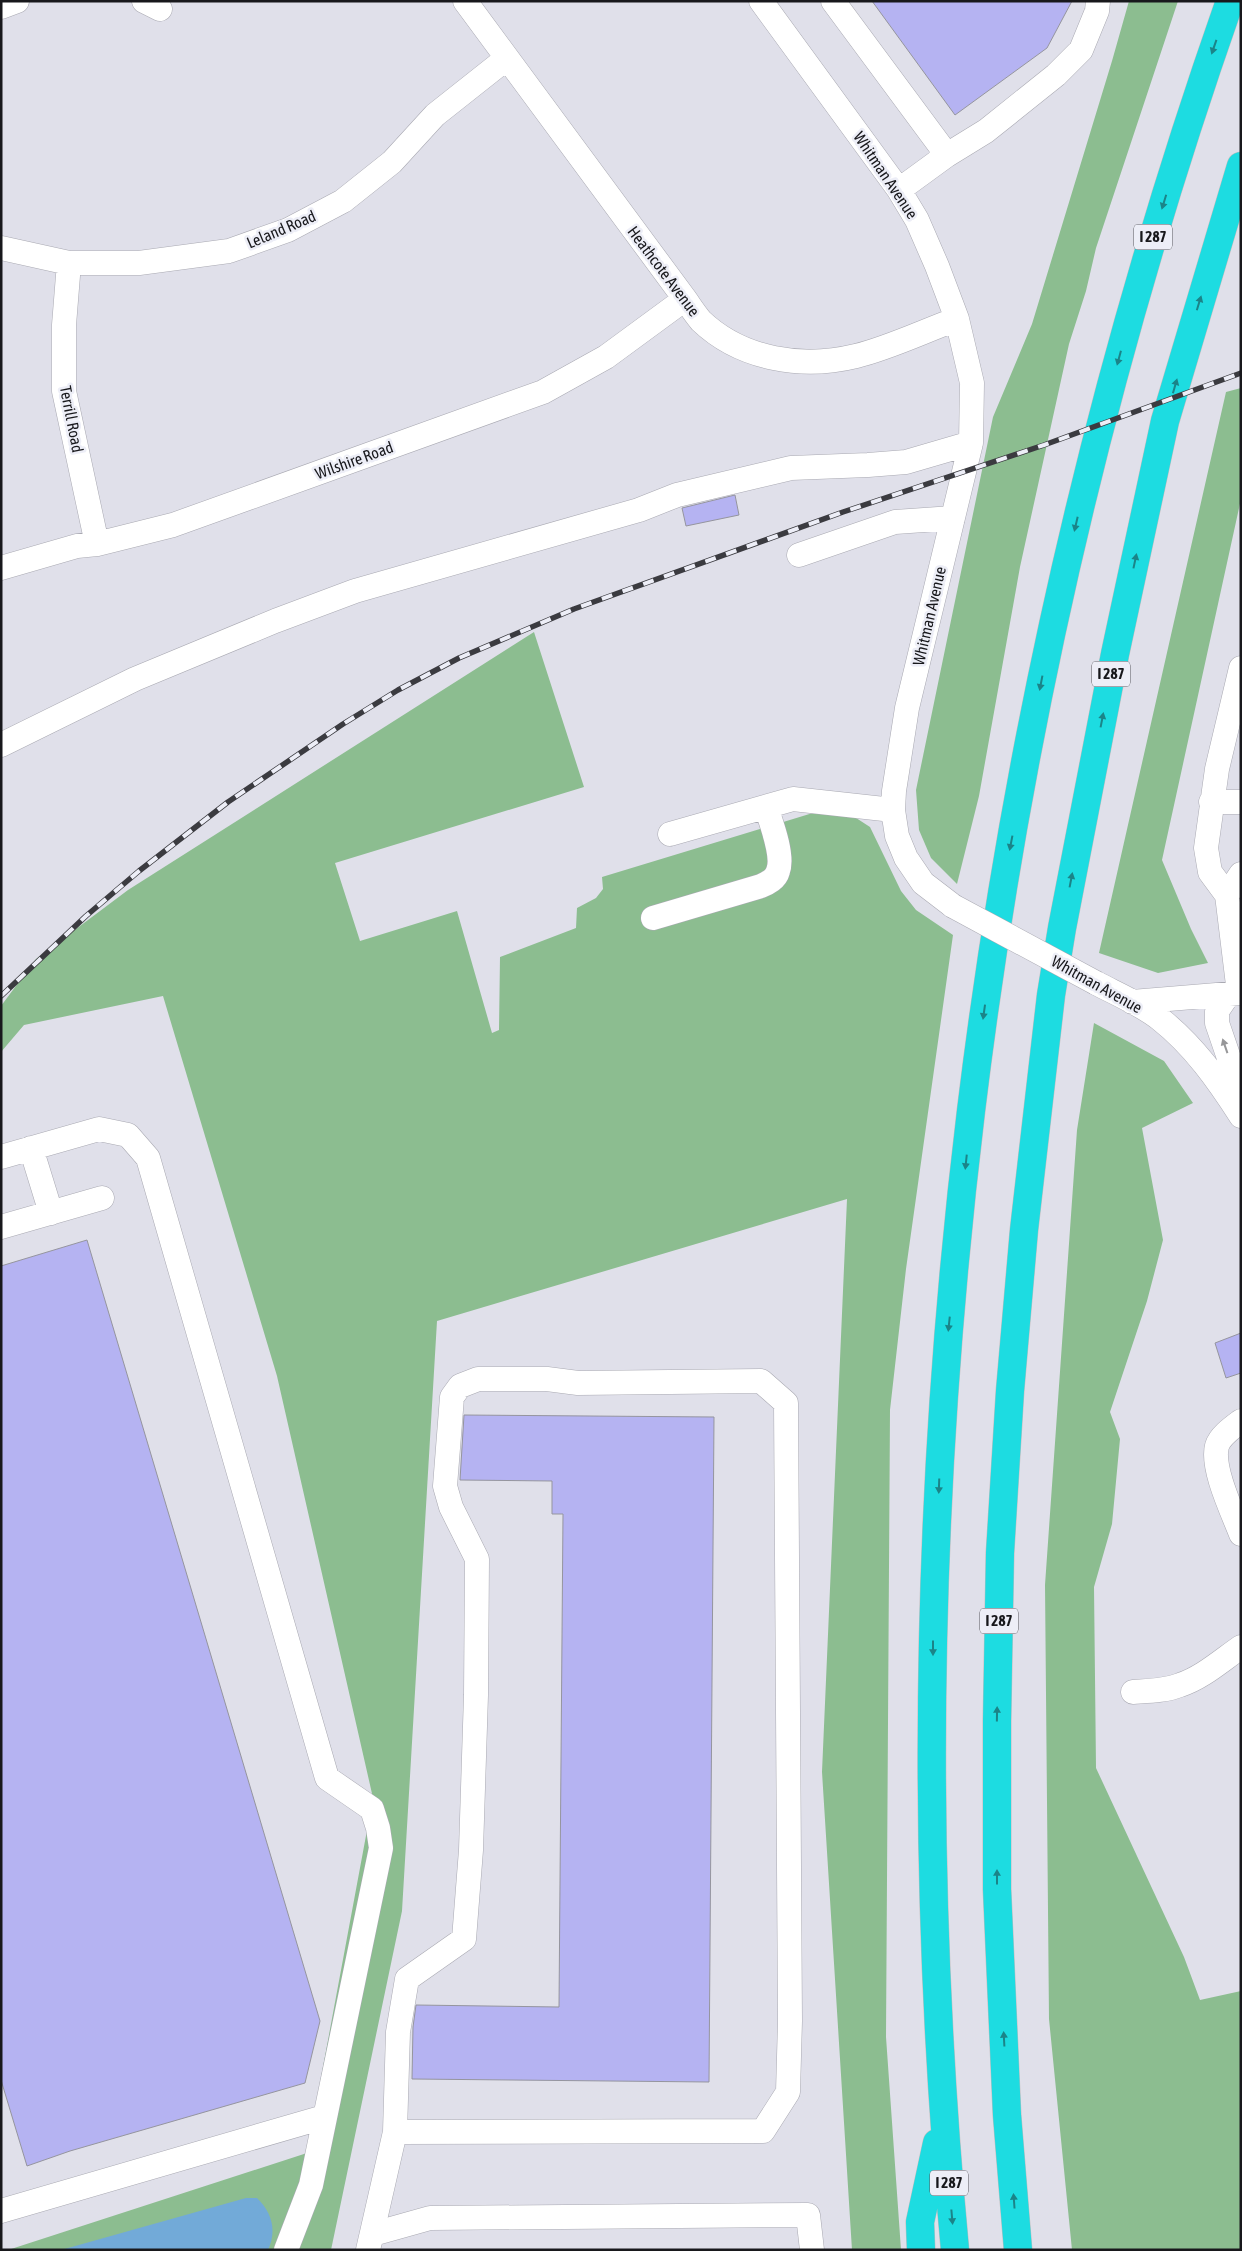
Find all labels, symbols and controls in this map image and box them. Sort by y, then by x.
one-way arrow [1210,40,1218,55]
street label: Whitman Avenue [850,128,922,222]
one-way arrow [1159,194,1167,209]
street label: Leland Road [244,206,318,252]
street label: Heathcote Avenue [624,222,704,320]
road number: I 287 [1134,224,1172,250]
one-way arrow [1196,296,1204,311]
one-way arrow [1115,350,1123,366]
one-way arrow [1172,378,1180,393]
street label: Terrill Road [57,384,87,454]
street label: Wilshire Road [313,438,395,482]
one-way arrow [1072,517,1080,532]
one-way arrow [1131,553,1139,569]
street label: Whitman Avenue [909,565,949,667]
road number: I 287 [1092,662,1130,686]
one-way arrow [1037,675,1045,690]
one-way arrow [1098,712,1106,728]
one-way arrow [1006,835,1014,851]
one-way arrow [1067,872,1075,887]
street label: Whitman Avenue [1049,952,1145,1016]
one-way arrow [980,1004,988,1020]
one-way arrow [1221,1039,1228,1054]
one-way arrow [962,1154,970,1170]
one-way arrow [945,1316,953,1332]
one-way arrow [934,1478,942,1494]
road number: I 287 [980,1608,1018,1634]
one-way arrow [929,1640,937,1656]
one-way arrow [993,1706,1001,1722]
one-way arrow [993,1868,1001,1884]
one-way arrow [1000,2031,1008,2047]
road number: I 287 [930,2170,968,2196]
one-way arrow [1009,2193,1017,2209]
one-way arrow [948,2210,956,2226]

